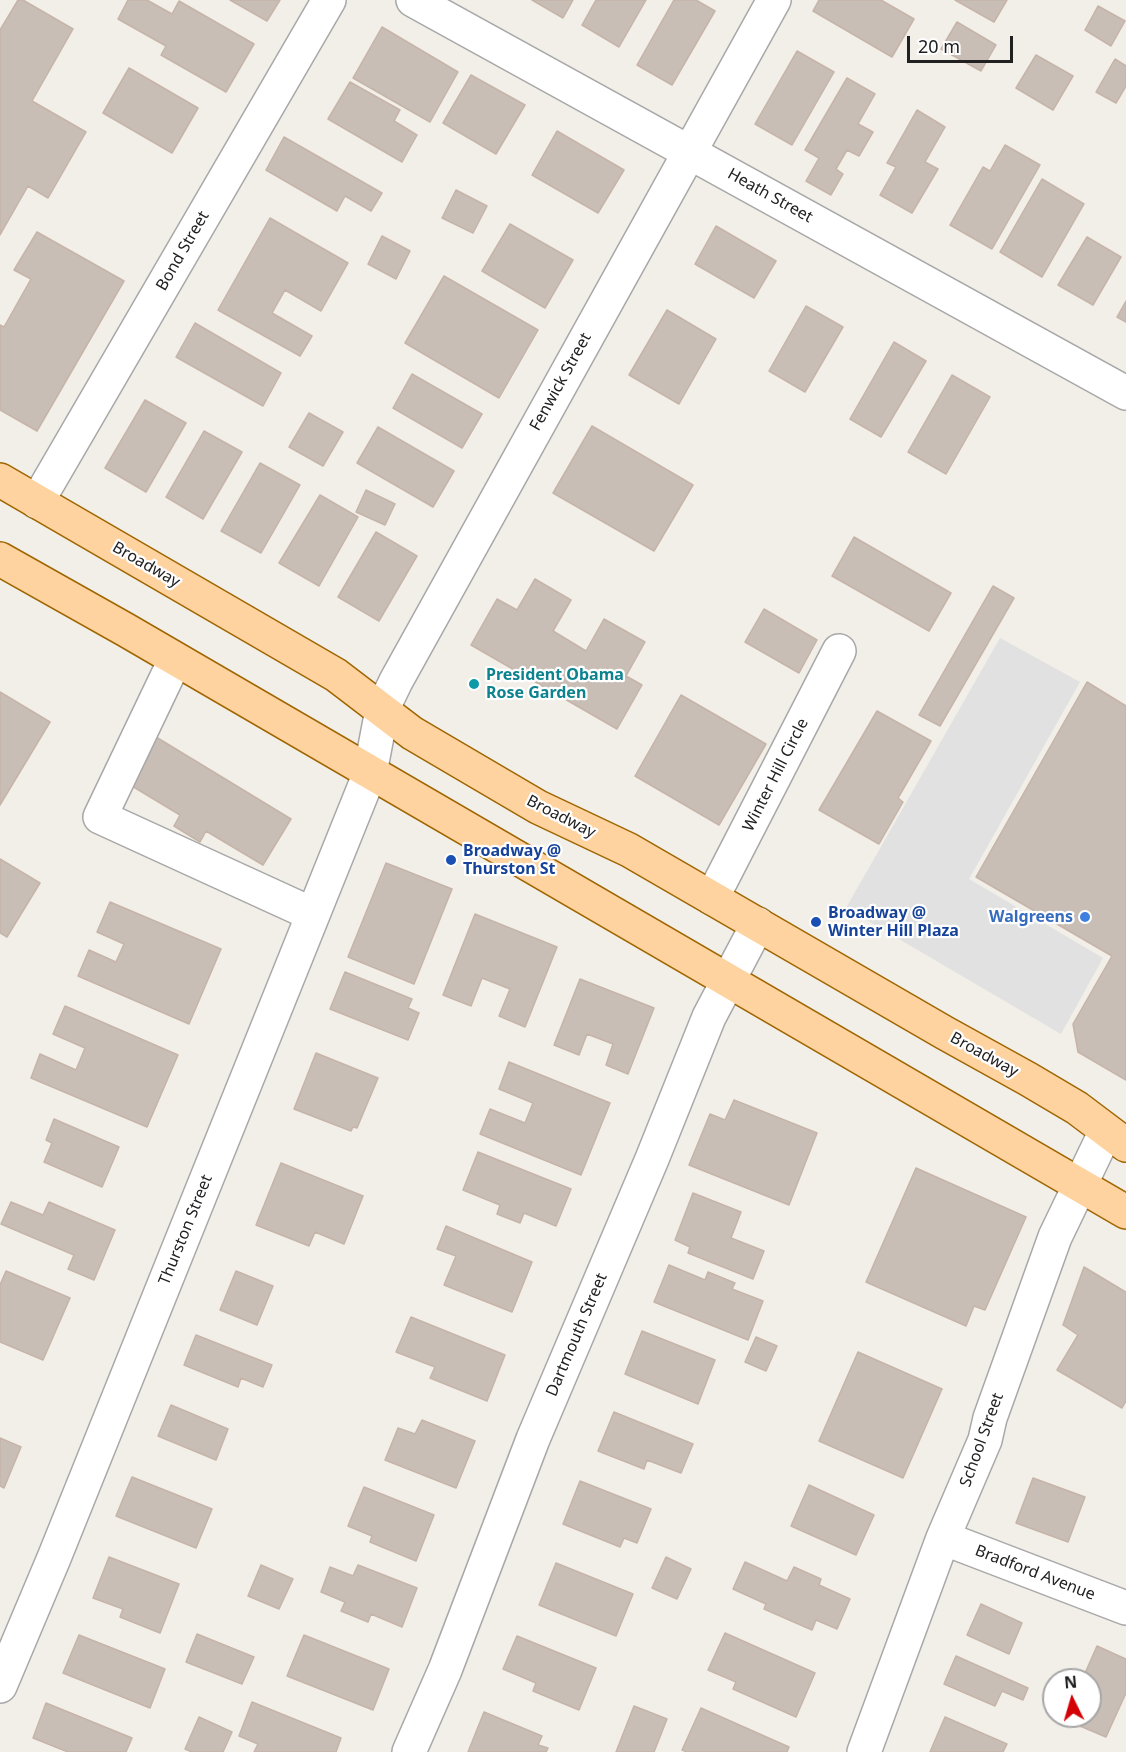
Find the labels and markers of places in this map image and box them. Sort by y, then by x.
place label: President Obama Rose Garden [486,665,624,703]
marker: President Obama Rose Garden [467,677,481,691]
place label: Broadway @ Thurston St [463,841,561,879]
marker: Broadway @ Thurston St [444,853,458,867]
place label: Broadway @ Winter Hill Plaza [828,903,959,941]
place label: Walgreens [989,907,1073,927]
marker: Walgreens [1078,910,1092,924]
marker: Broadway @ Winter Hill Plaza [809,915,823,929]

